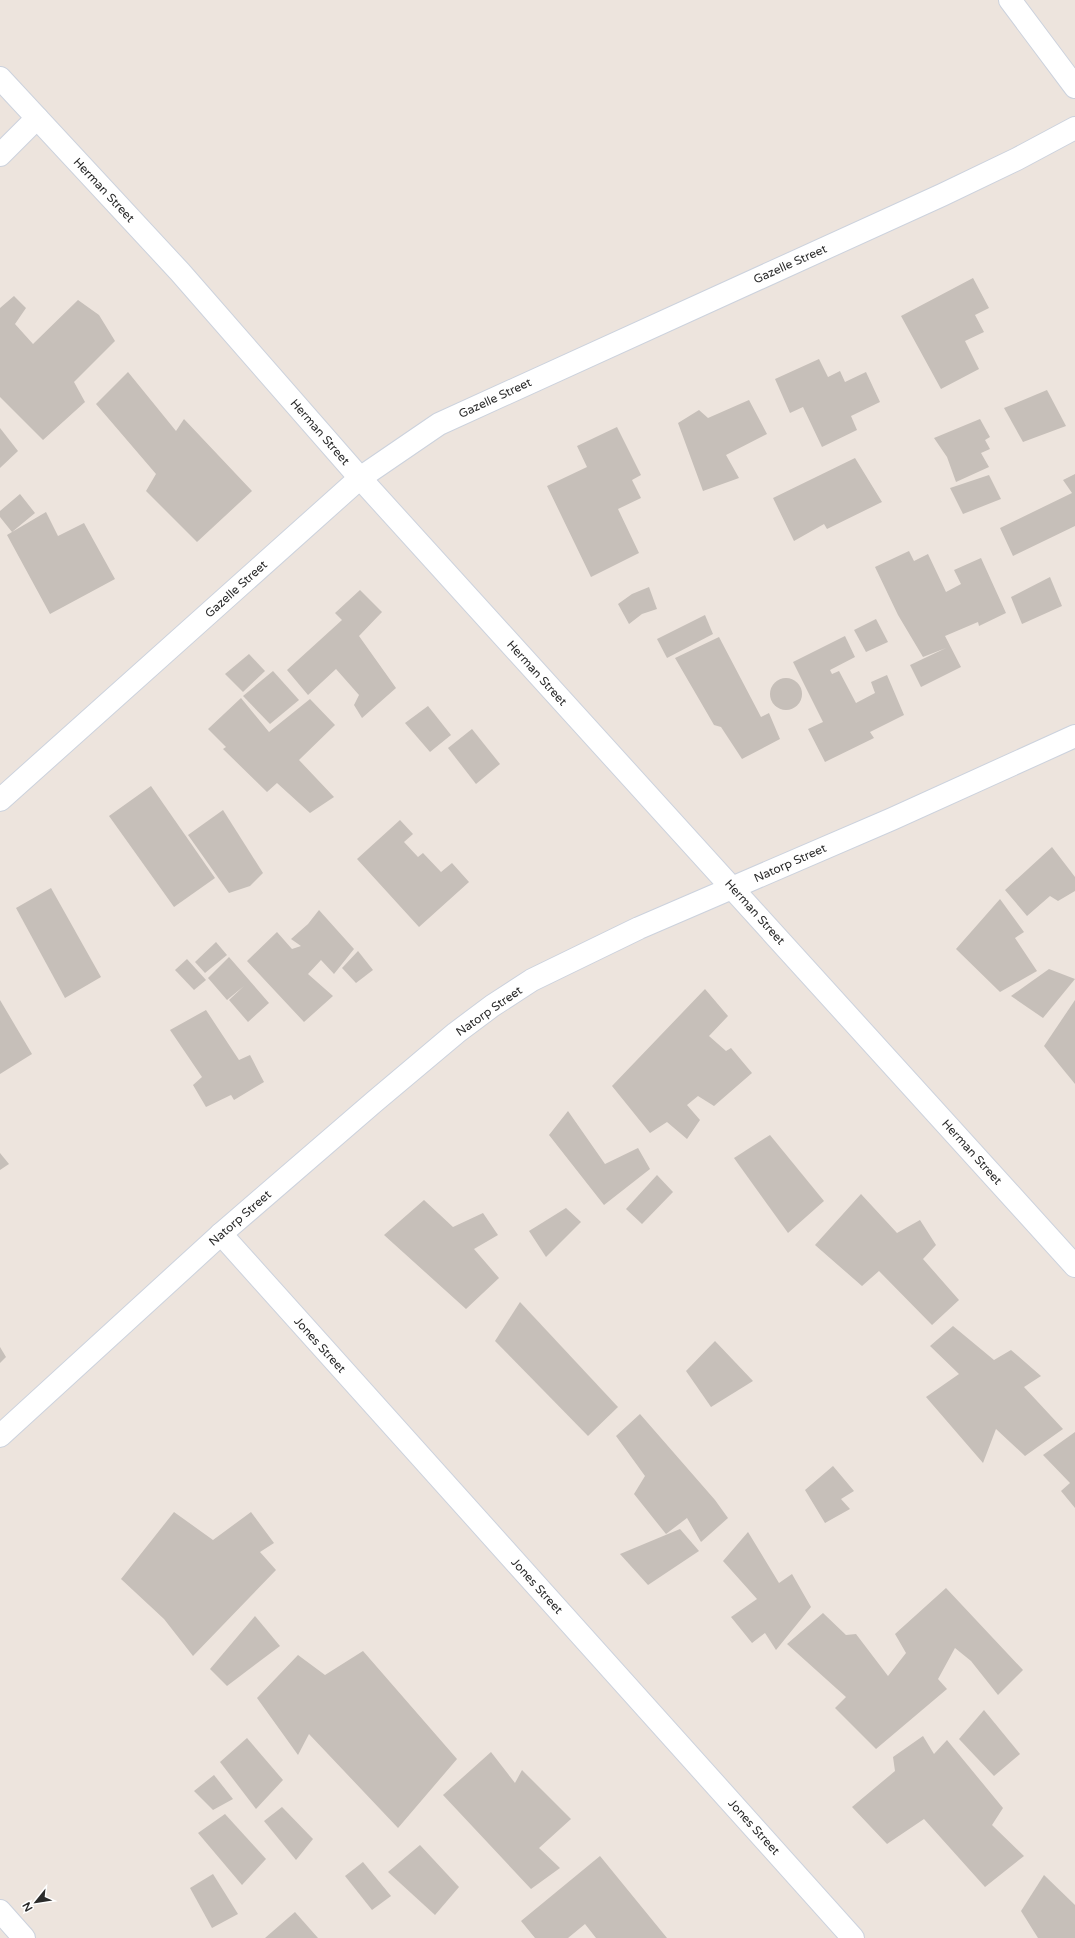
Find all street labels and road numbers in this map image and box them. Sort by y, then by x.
street label: Herman Street [71,155,138,225]
street label: Gazelle Street [751,241,829,286]
street label: Gazelle Street [456,375,534,421]
street label: Herman Street [288,396,353,468]
street label: Gazelle Street [202,557,270,621]
street label: Herman Street [504,638,570,709]
street label: Natorp Street [752,841,829,885]
street label: Herman Street [722,877,788,948]
street label: Natorp Street [453,983,525,1039]
street label: Herman Street [939,1117,1005,1188]
street label: Natorp Street [206,1187,274,1249]
street label: Jones Street [291,1314,349,1376]
street label: Jones Street [508,1555,566,1617]
street label: Jones Street [725,1796,783,1858]

